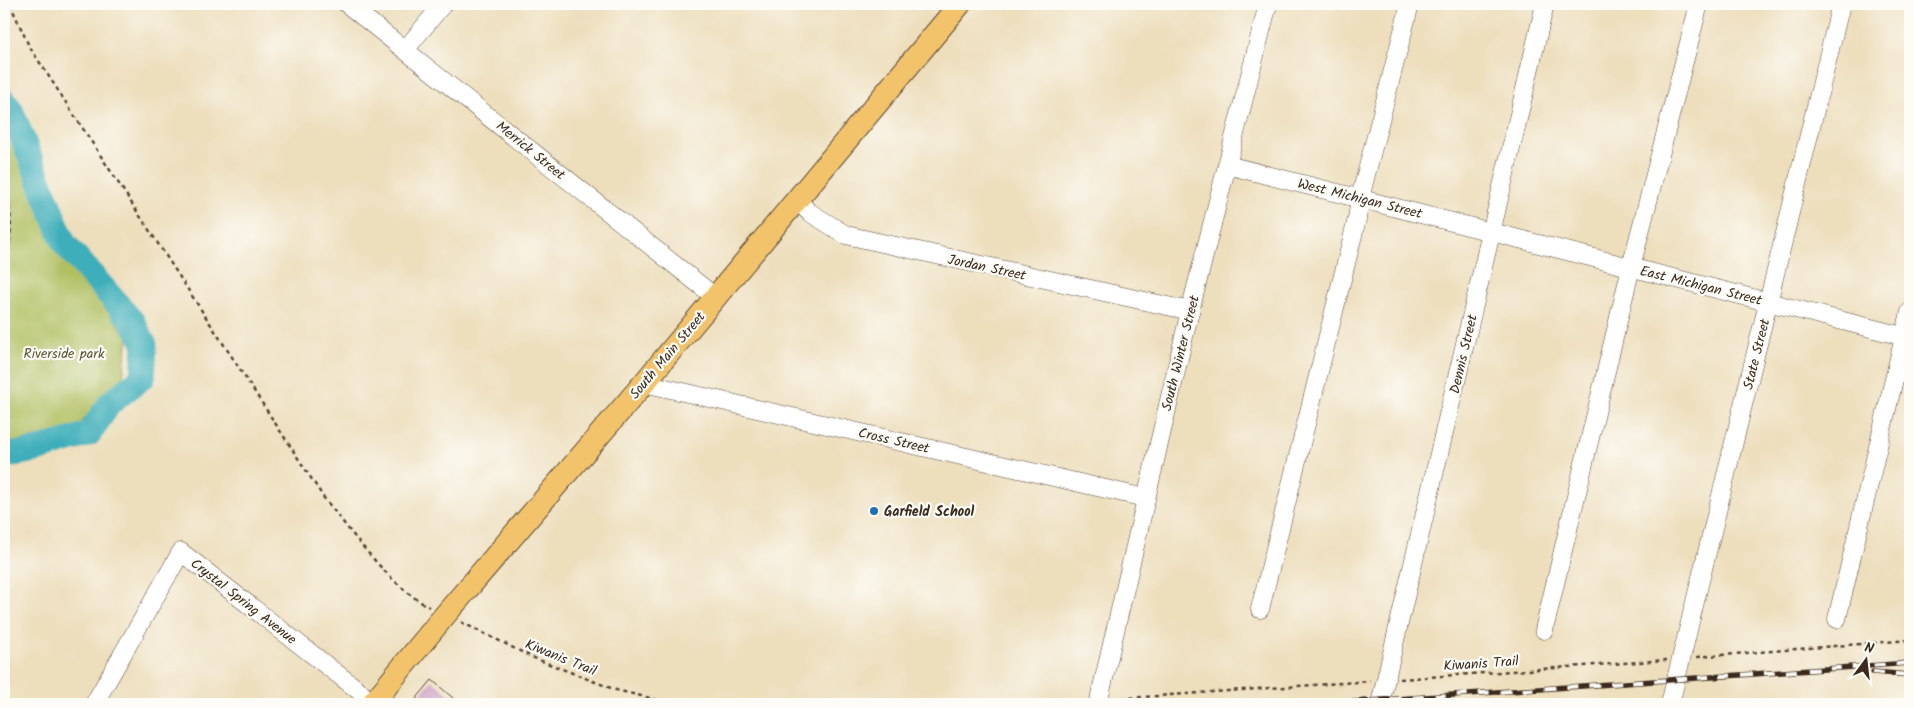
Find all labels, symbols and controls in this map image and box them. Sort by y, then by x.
street label: Merrick Street [491,116,570,186]
street label: West Michigan Street [1295,173,1425,225]
street label: Jordan Street [946,249,1029,287]
street label: East Michigan Street [1637,260,1765,312]
street label: South Winter Street [1156,293,1206,413]
street label: South Main Street [624,307,711,404]
street label: Dennis Street [1444,312,1484,396]
street label: State Street [1738,316,1777,392]
park label: Riverside park [23,343,105,365]
street label: Cross Street [856,422,932,460]
place label: Garfield School [884,501,975,523]
marker: Garfield School [868,505,880,517]
street label: Crystal Spring Avenue [186,553,302,651]
street label: Kiwanis Trail [522,634,600,682]
north arrow [1842,636,1892,686]
text: N [1862,637,1876,660]
street label: Kiwanis Trail [1443,650,1520,678]

